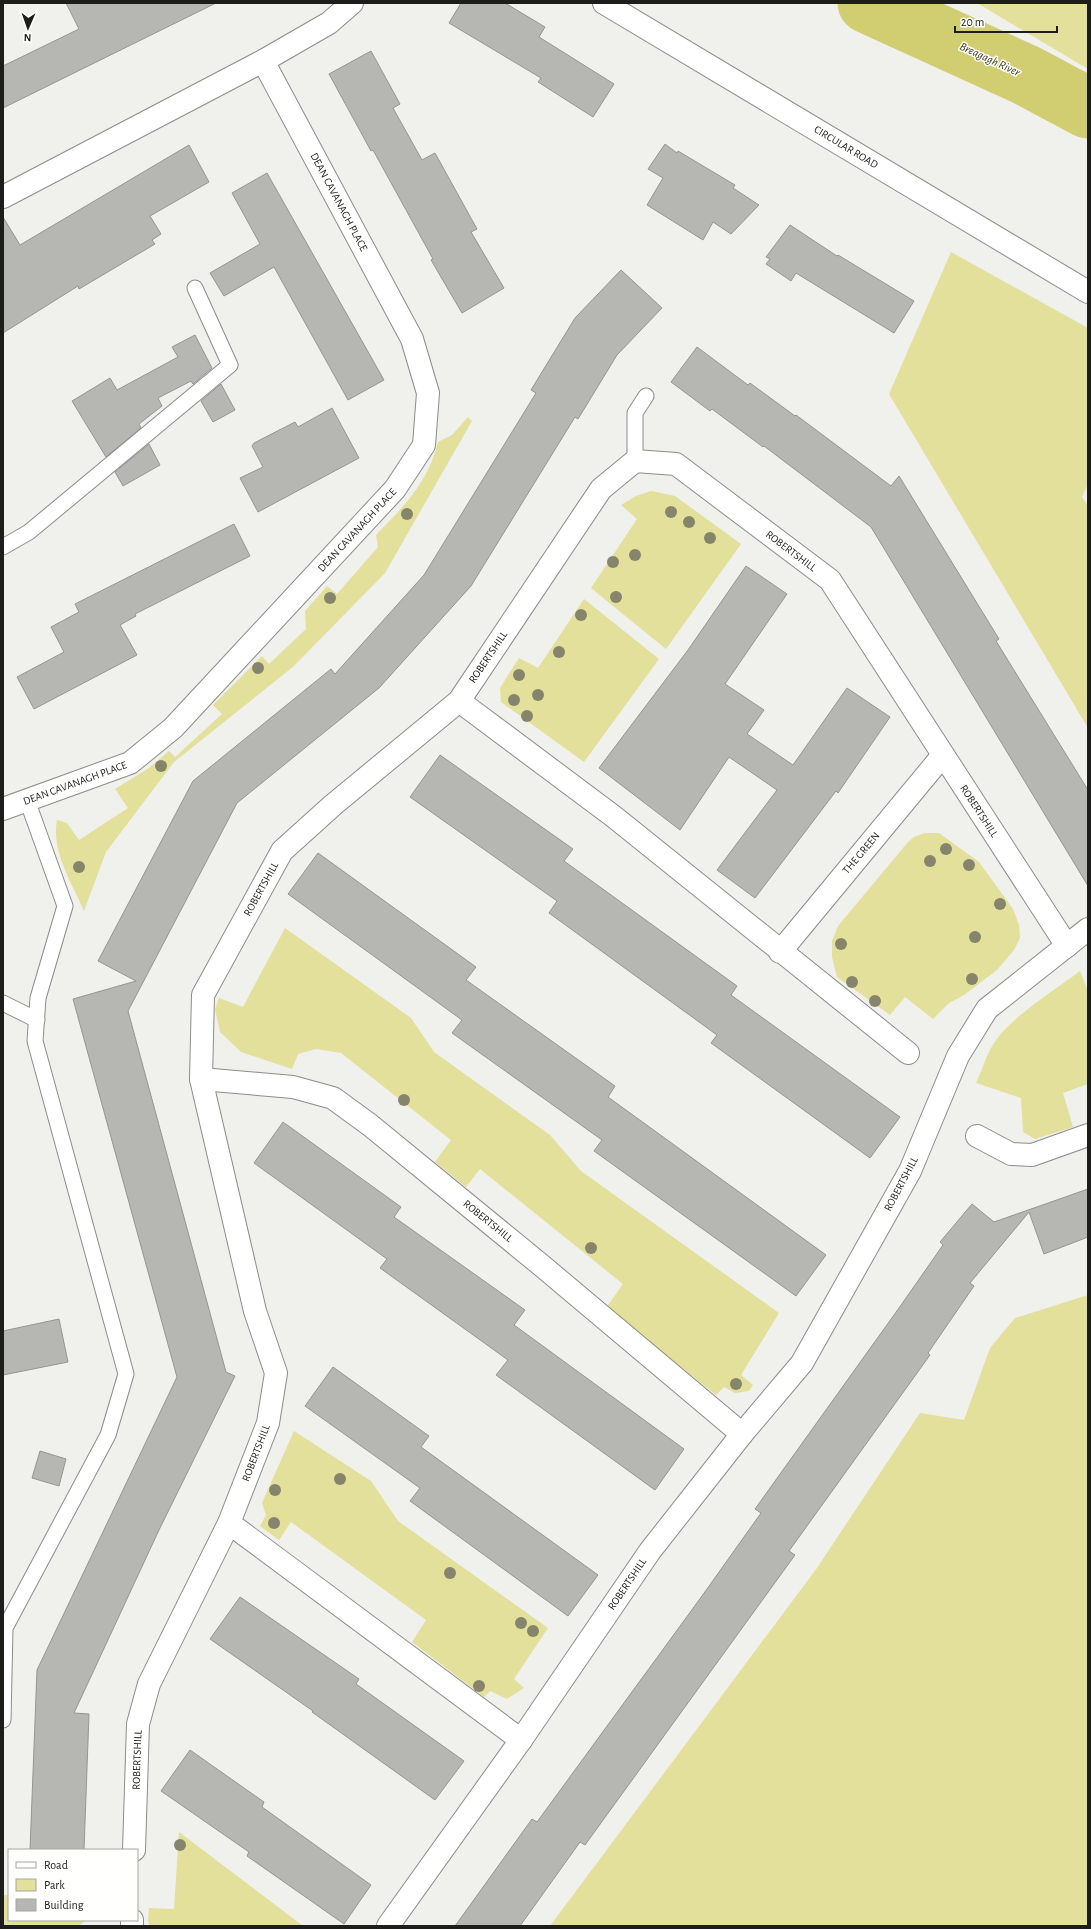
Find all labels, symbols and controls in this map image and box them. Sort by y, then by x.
north arrow [8,8,48,48]
scale bar [955,8,1057,34]
text: 20 m [961,16,984,28]
text: N [24,32,32,43]
water label: Breagagh River [958,40,1023,79]
street label: CIRCULAR ROAD [812,124,880,170]
street label: DEAN CAVANAGH PLACE [308,151,370,254]
street label: DEAN CAVANAGH PLACE [316,486,399,574]
street label: ROBERTSHILL [764,529,819,574]
street label: ROBERTSHILL [467,629,510,685]
street label: DEAN CAVANAGH PLACE [22,759,129,807]
street label: ROBERTSHILL [958,783,1000,839]
street label: THE GREEN [840,830,882,876]
street label: ROBERTSHILL [242,860,281,918]
street label: ROBERTSHILL [882,1155,920,1213]
street label: ROBERTSHILL [461,1198,515,1244]
street label: ROBERTSHILL [240,1423,272,1483]
street label: ROBERTSHILL [606,1556,649,1612]
street label: ROBERTSHILL [130,1729,144,1790]
legend [8,1849,138,1921]
text: Road [44,1859,68,1871]
text: Park [44,1879,65,1891]
text: Building [44,1899,84,1911]

